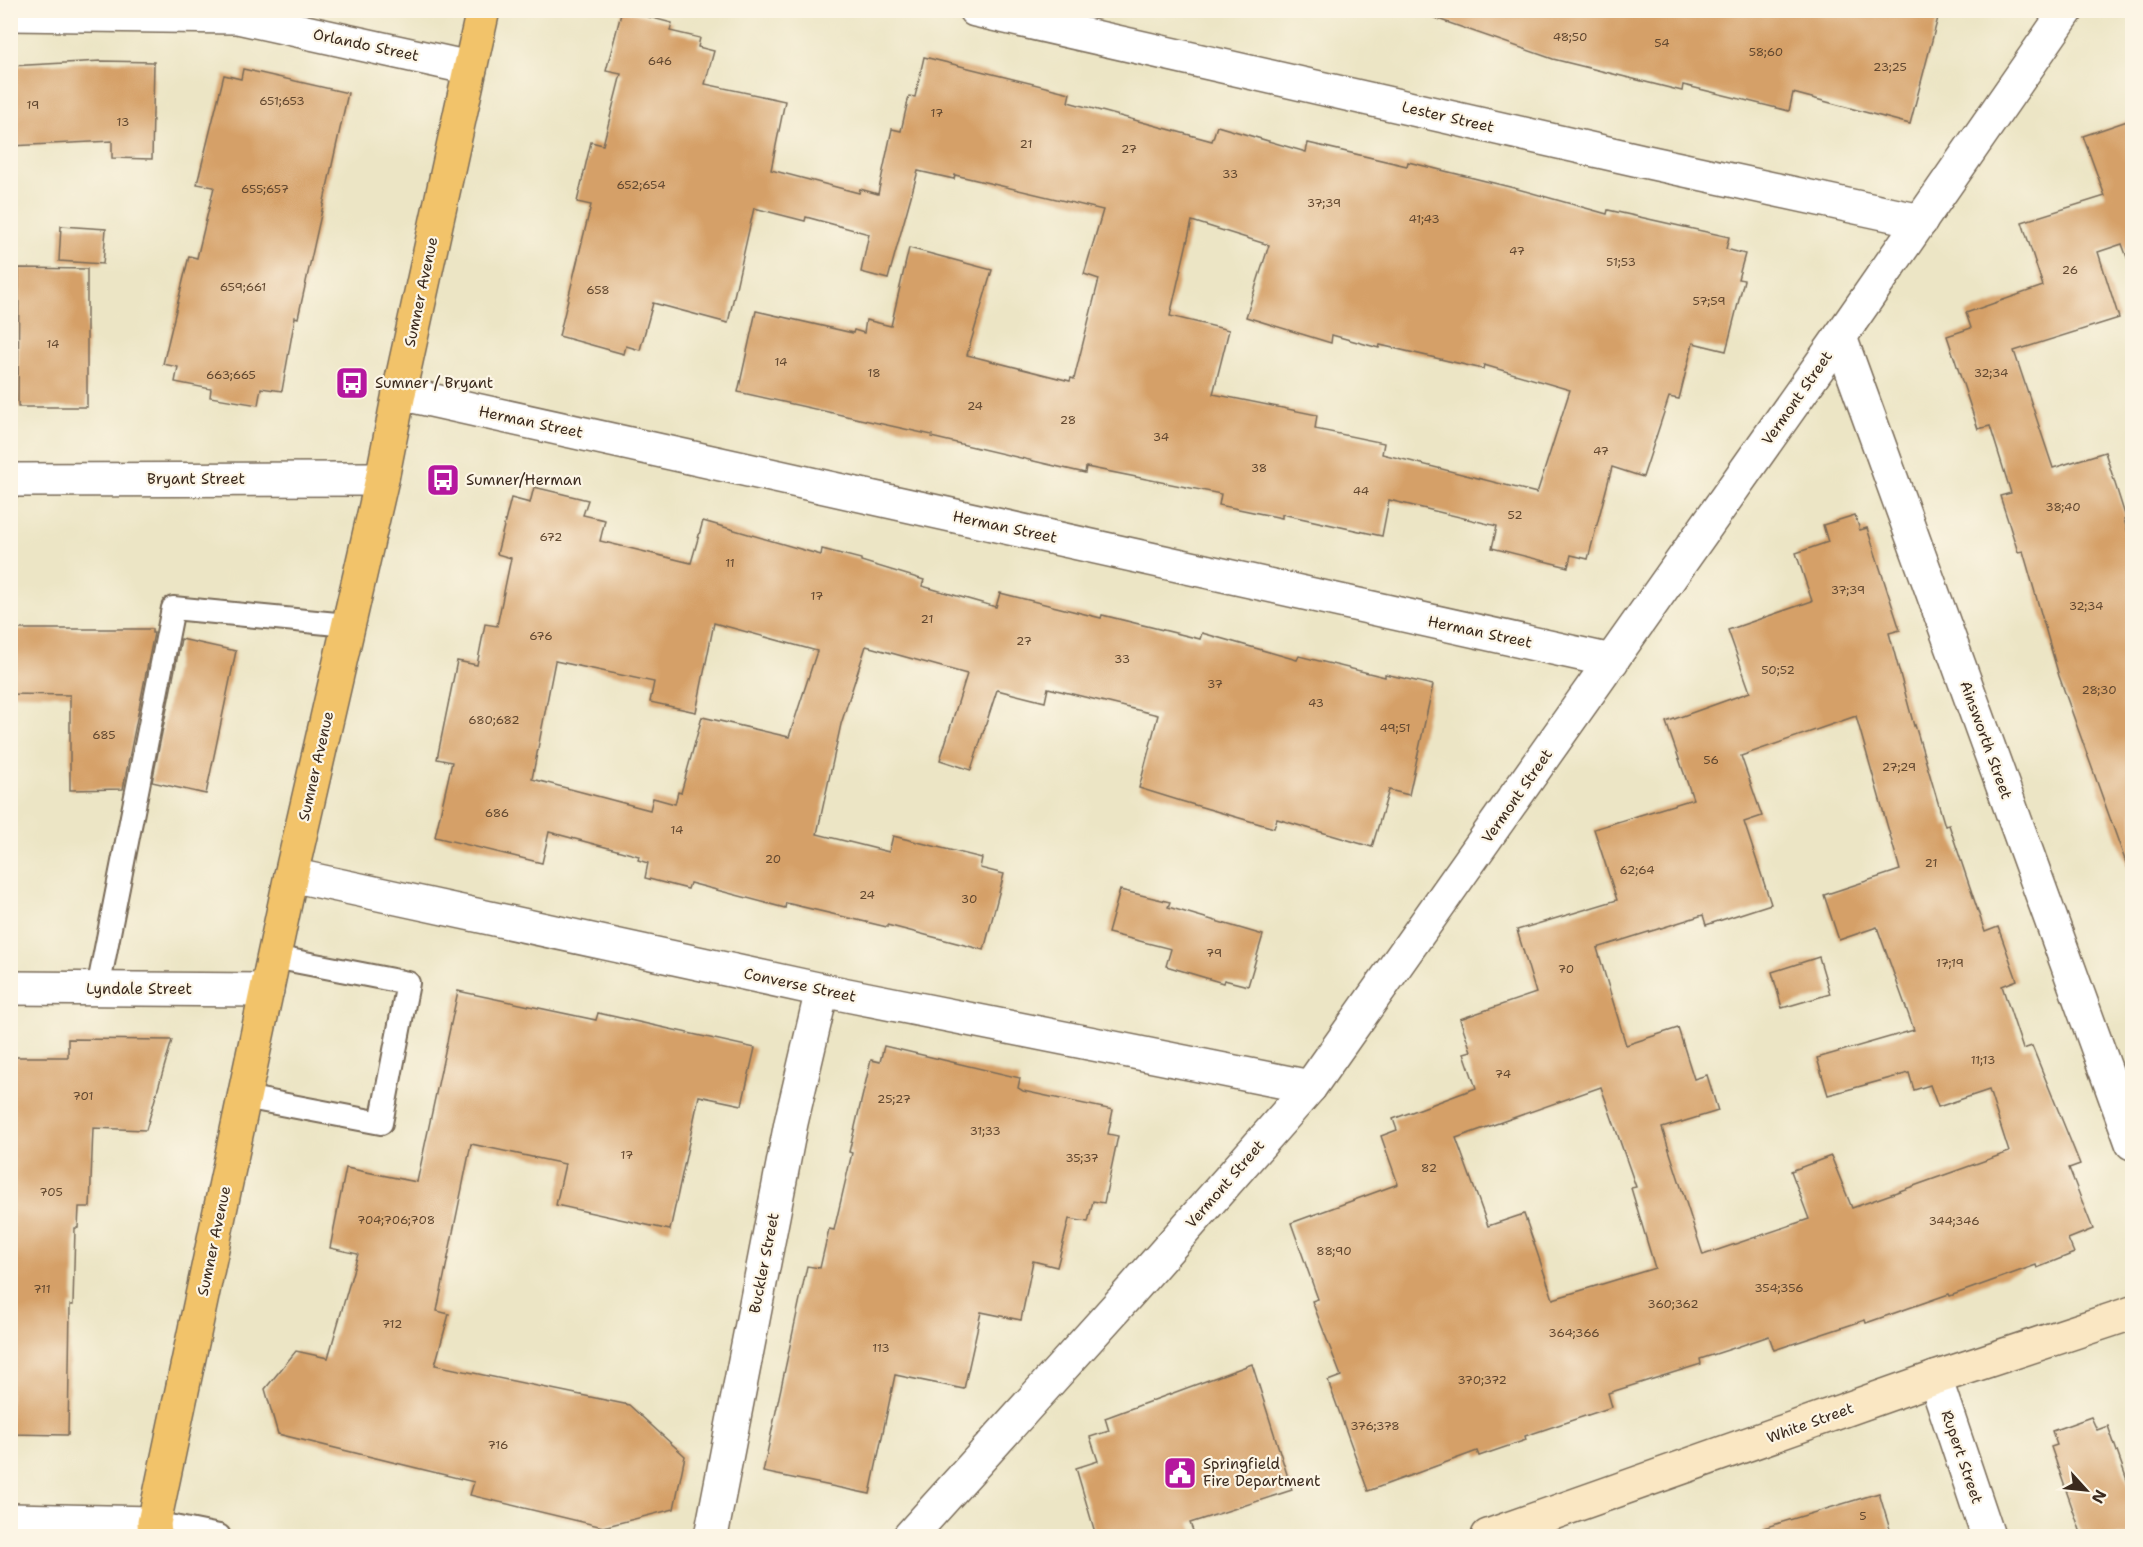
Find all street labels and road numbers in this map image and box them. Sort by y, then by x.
street label: Orlando Street [311,24,421,66]
street label: Lester Street [1400,97,1496,137]
street label: Sumner Avenue [400,235,442,349]
street label: Vermont Street [1757,347,1837,449]
street label: Herman Street [477,401,585,443]
street label: Bryant Street [147,469,245,489]
street label: Herman Street [951,506,1059,548]
street label: Herman Street [1426,611,1534,653]
street label: Ainsworth Street [1955,678,2017,802]
street label: Sumner Avenue [294,709,338,823]
street label: Vermont Street [1477,745,1557,847]
street label: Converse Street [742,963,858,1007]
street label: Lyndale Street [86,979,192,999]
street label: Vermont Street [1181,1136,1269,1232]
street label: Sumner Avenue [193,1184,235,1298]
street label: Buckler Street [744,1211,784,1315]
street label: White Street [1764,1398,1856,1448]
street label: Rupert Street [1937,1408,1987,1506]

